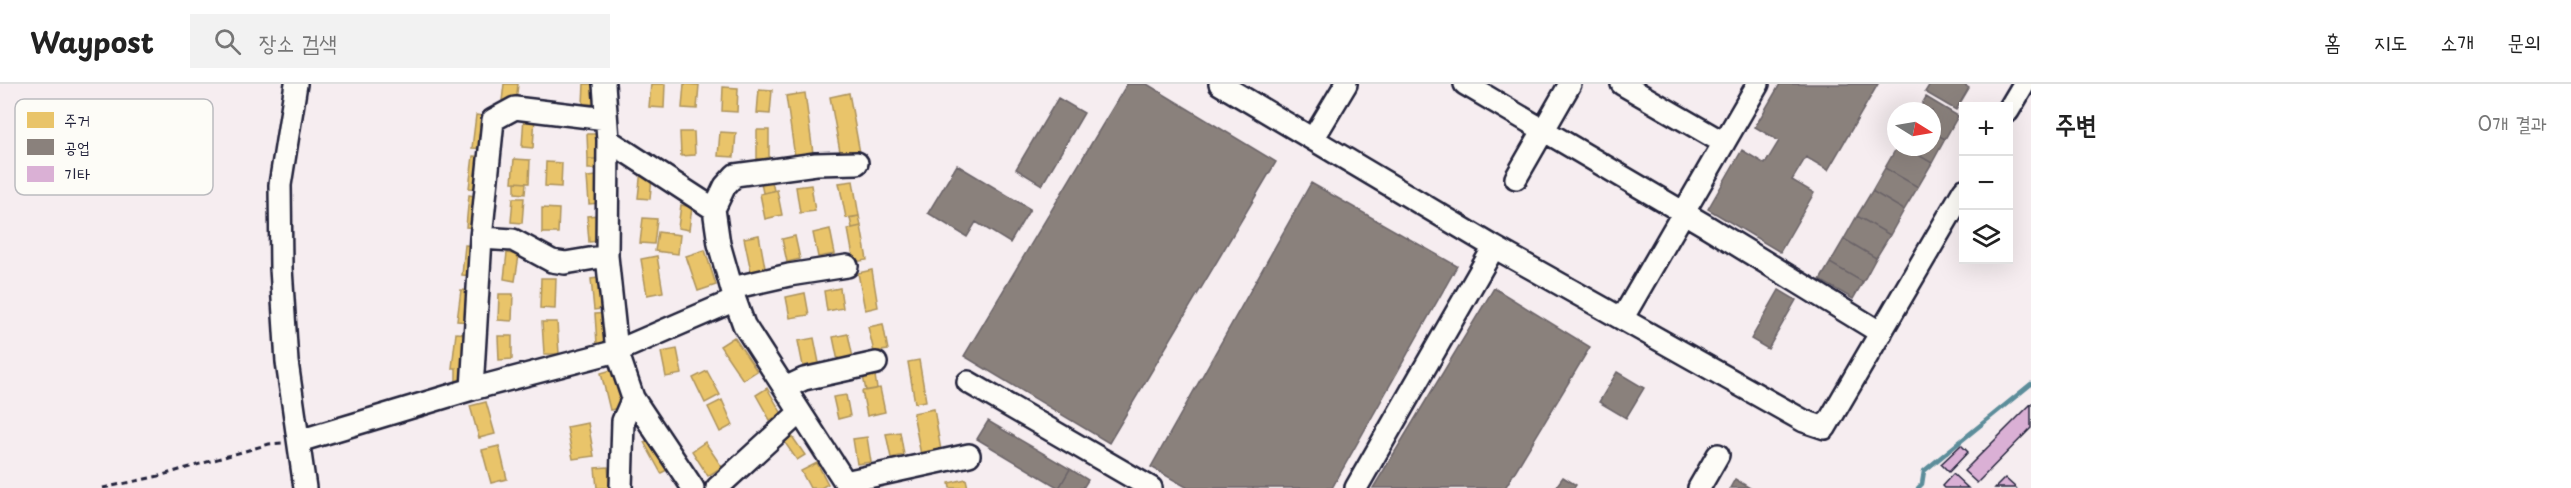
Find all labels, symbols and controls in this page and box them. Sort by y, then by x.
search box [190,14,610,68]
text: Waypost [30,20,154,63]
icon: search [211,25,244,58]
text: 장소 검색 [259,25,337,58]
text: 홈 [2324,25,2341,57]
text: 지도 [2374,25,2407,57]
text: 소개 [2440,25,2474,57]
text: 문의 [2507,25,2541,57]
legend [15,99,213,195]
north arrow [1887,102,1941,156]
map controls [1959,102,2013,264]
button: + [1959,102,2013,156]
text: 주변 [2055,104,2097,143]
text: 주거 [64,107,90,131]
text: 0개 결과 [2478,108,2547,138]
text: 공업 [64,134,90,158]
button: − [1959,156,2013,210]
text: 기타 [64,161,90,185]
button: layers [1959,210,2013,264]

